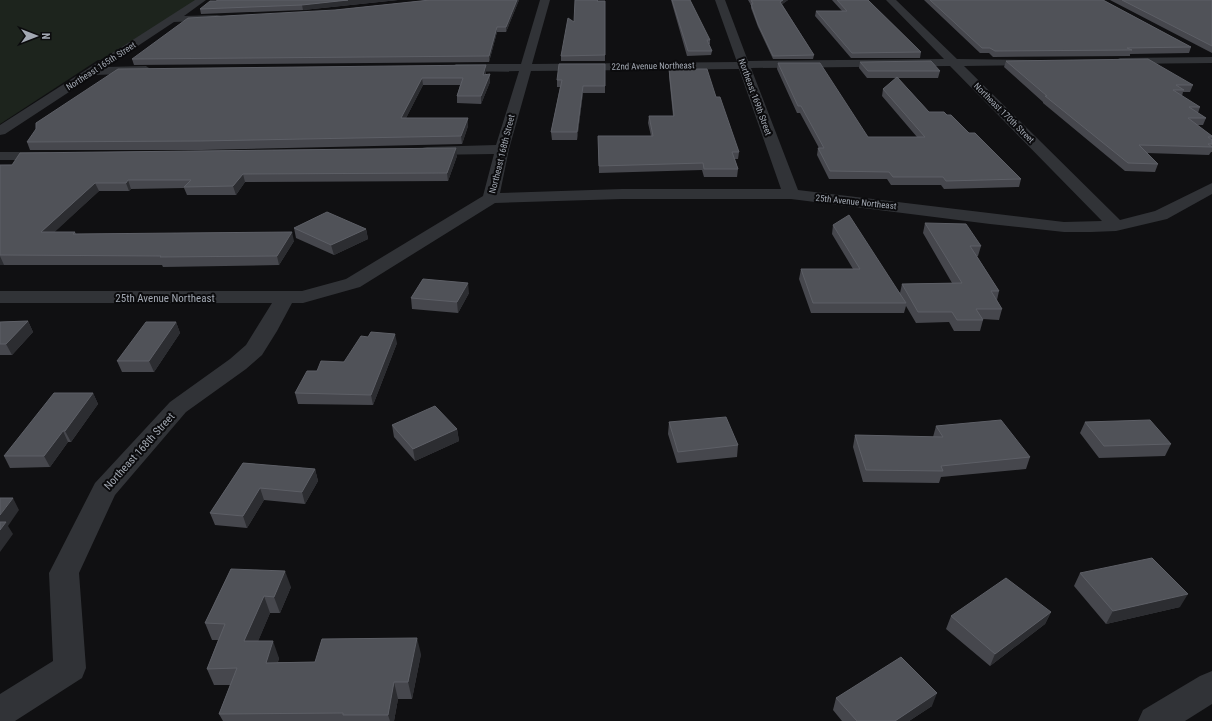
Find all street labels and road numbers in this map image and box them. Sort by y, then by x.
street label: Northeast 165th Street [64,40,138,92]
street label: Northeast 169th Street [736,57,774,137]
street label: 22nd Avenue Northeast [611,60,695,72]
street label: Northeast 170th Street [972,81,1036,145]
street label: Northeast 168th Street [487,113,517,194]
street label: 25th Avenue Northeast [815,193,897,211]
street label: 25th Avenue Northeast [115,292,215,305]
street label: Northeast 168th Street [101,410,177,492]

